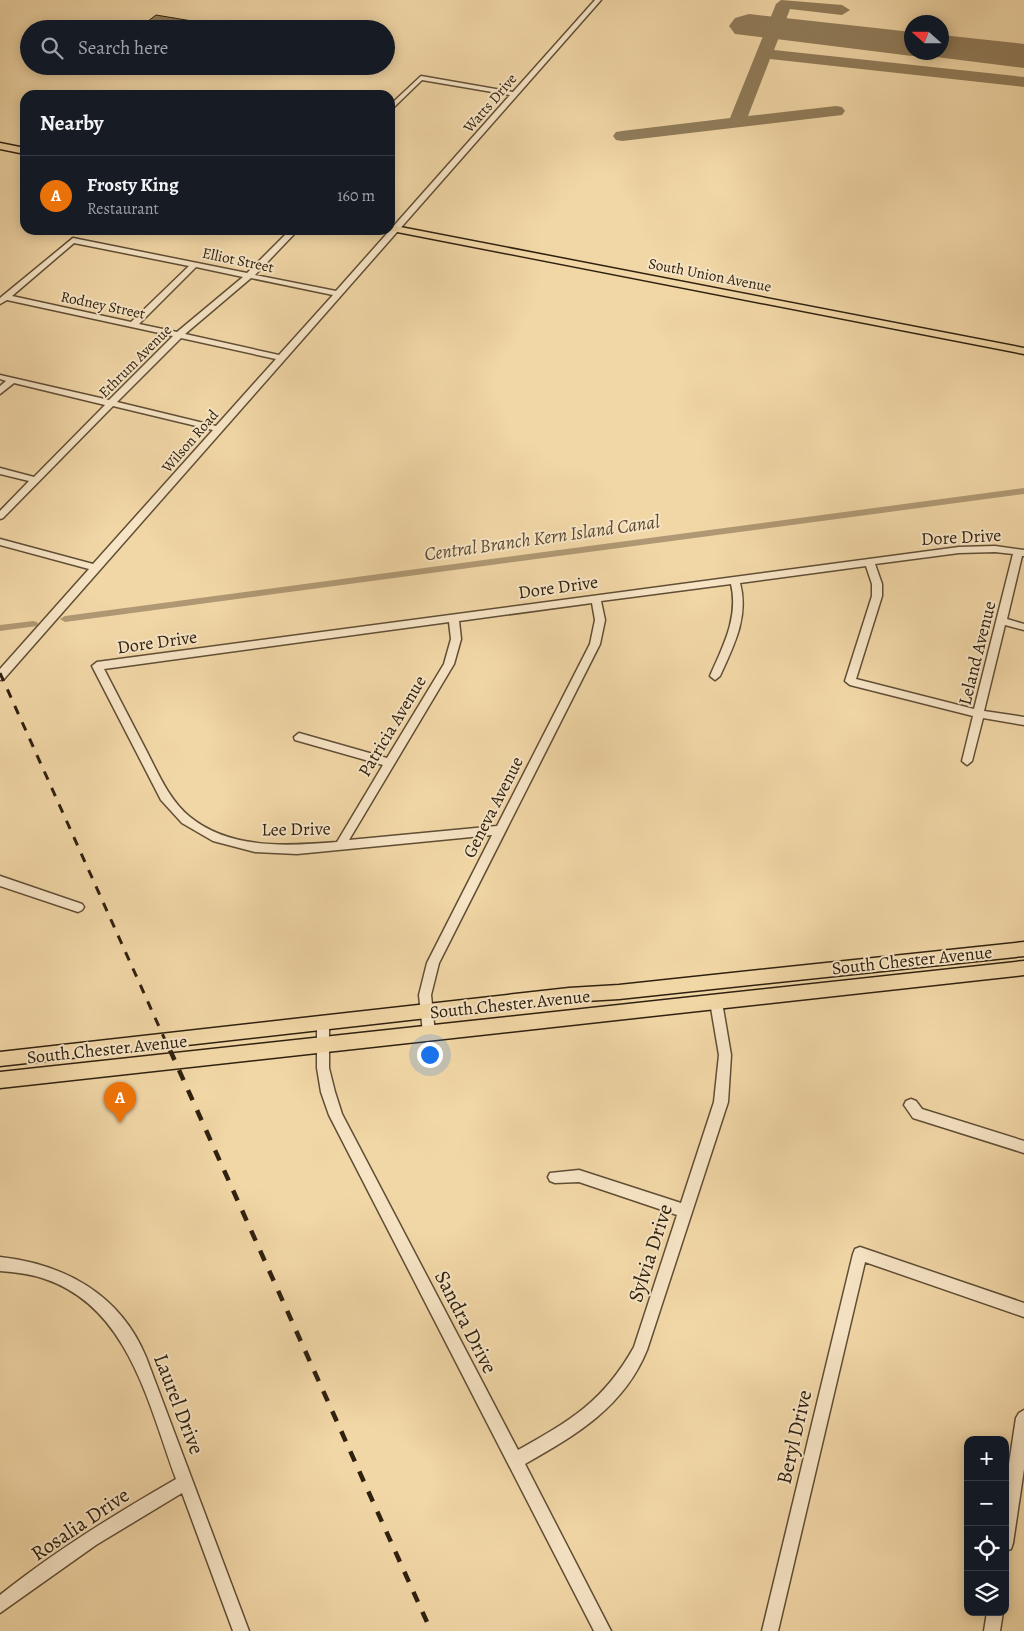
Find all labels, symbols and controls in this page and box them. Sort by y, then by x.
north arrow [904,15,949,60]
search box [20,20,395,75]
icon: search [38,34,66,62]
text: Search here [78,35,168,61]
street label: Watts Drive [458,69,521,138]
text: Nearby [40,109,103,137]
text: Frosty King [87,172,179,198]
text: A [51,185,61,207]
text: 160 m [337,185,375,207]
text: Restaurant [87,198,159,220]
street label: Elliot Street [200,243,276,277]
street label: South Union Avenue [647,253,773,297]
street label: Rodney Street [59,286,147,324]
street label: Ethrum Avenue [94,320,176,402]
street label: Wilson Road [156,405,223,477]
water label: Central Branch Kern Island Canal [423,509,662,567]
street label: Dore Drive [920,523,1002,551]
street label: Dore Drive [517,570,599,604]
street label: Leland Avenue [952,598,1002,708]
street label: Dore Drive [116,625,198,659]
street label: Patricia Avenue [352,671,432,781]
street label: Geneva Avenue [457,752,529,862]
street label: Lee Drive [261,816,331,842]
street label: South Chester Avenue [831,940,993,980]
street label: South Chester Avenue [429,984,591,1024]
street label: South Chester Avenue [26,1029,188,1069]
your location [417,1042,443,1068]
pin: A [104,1082,136,1123]
street label: Sylvia Drive [621,1200,679,1306]
street label: Sandra Drive [428,1266,504,1378]
street label: Laurel Drive [147,1350,211,1458]
street label: Beryl Drive [770,1387,818,1487]
map controls [964,1436,1009,1616]
button: + [964,1436,1009,1481]
street label: Rosalia Drive [25,1481,135,1567]
button: − [964,1481,1009,1526]
button: locate [964,1526,1009,1571]
button: layers [964,1571,1009,1616]

